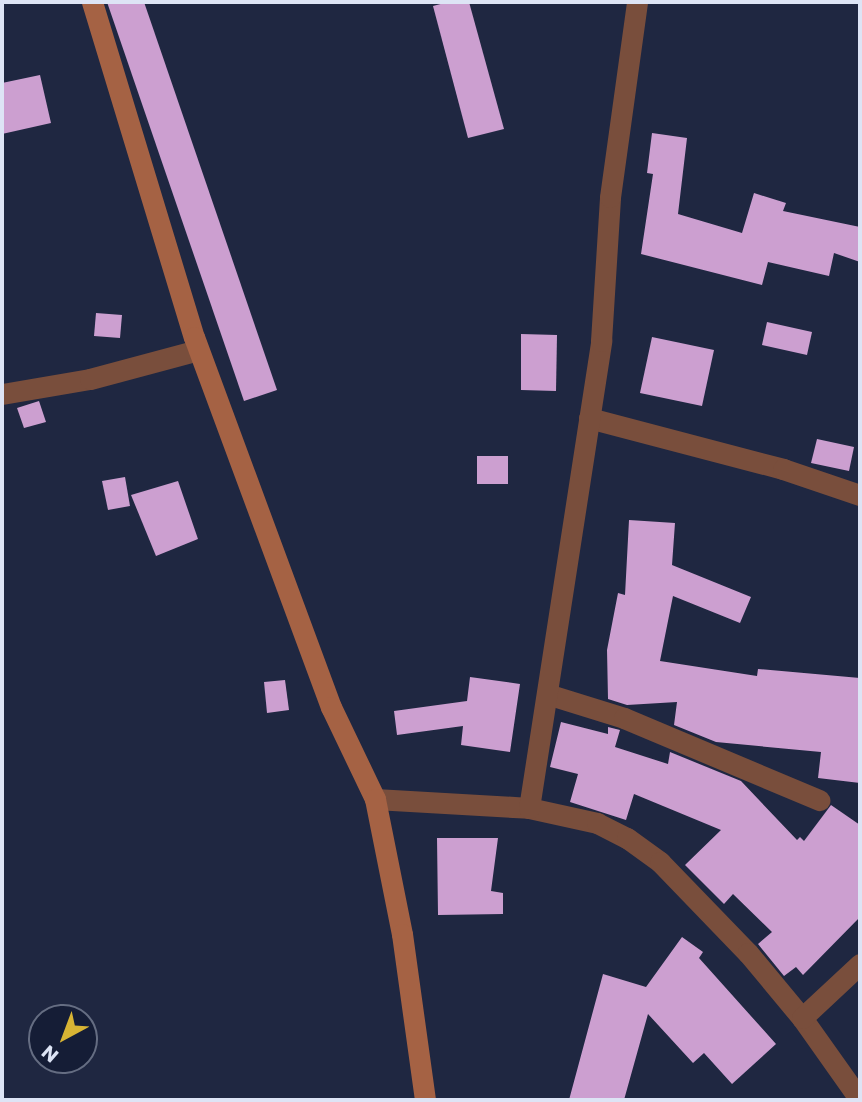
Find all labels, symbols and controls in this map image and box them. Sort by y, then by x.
north arrow [28,1004,98,1074]
text: N [36,1039,64,1069]

